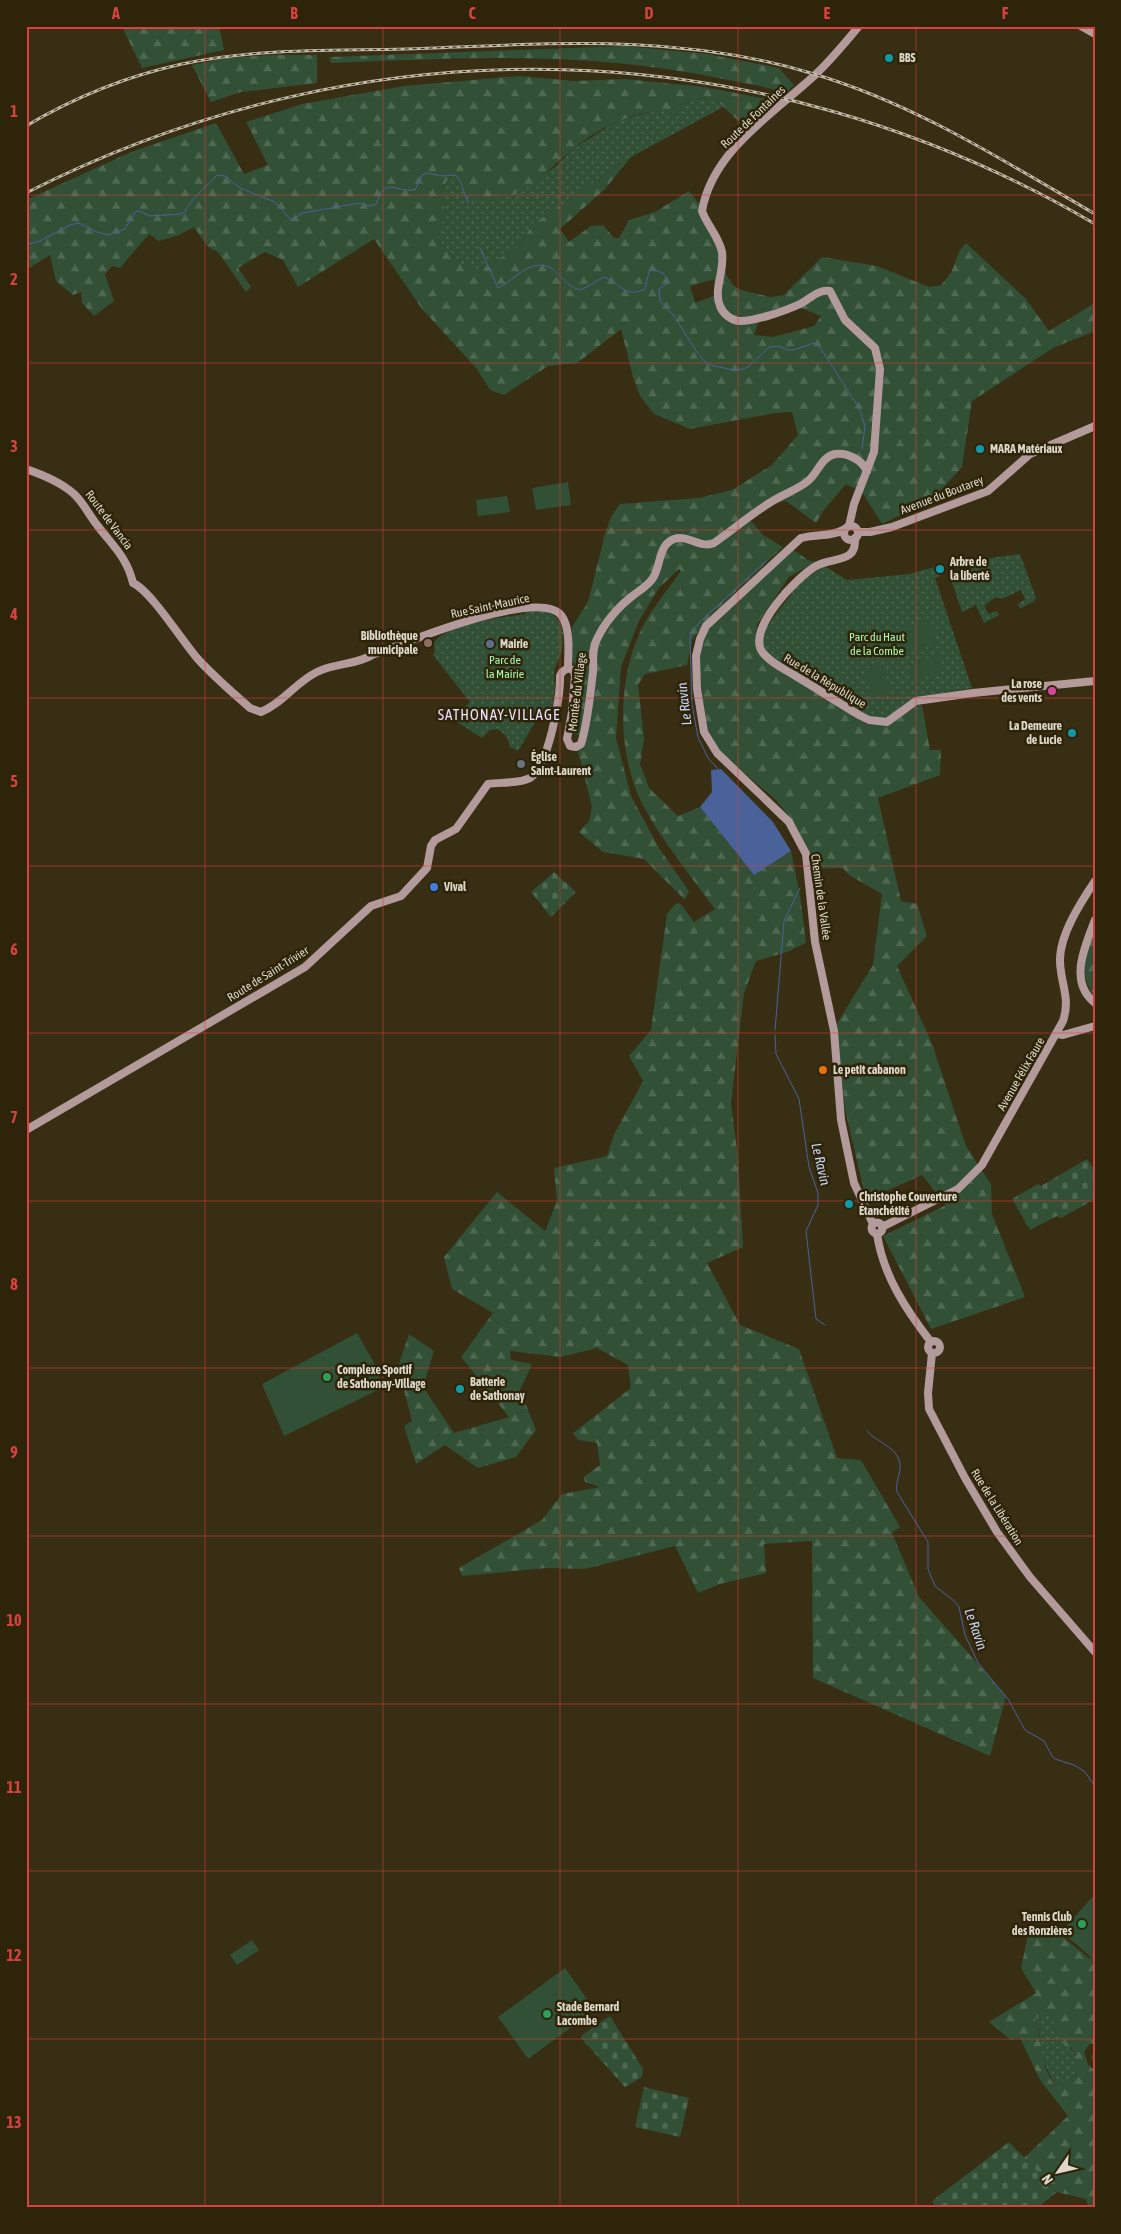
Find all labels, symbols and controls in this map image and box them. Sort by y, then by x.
text: A [111,4,120,22]
text: B [290,4,298,22]
text: C [468,4,476,22]
text: D [645,4,654,22]
text: E [824,4,831,22]
text: F [1002,4,1009,22]
place label: BBS [899,51,915,65]
marker: BBS [883,52,895,64]
street label: Route de Fontaines [718,83,788,151]
text: 1 [10,102,18,120]
text: 2 [10,270,18,288]
text: 3 [10,437,18,455]
place label: MARA Matériaux [990,442,1063,456]
marker: MARA Matériaux [974,443,986,455]
street label: Avenue du Boutarey [898,473,986,517]
street label: Route de Vancia [82,488,136,552]
place label: Arbre de la liberté [949,555,990,583]
marker: Arbre de la liberté [934,563,946,575]
street label: Rue Saint-Maurice [449,591,531,621]
text: 4 [9,605,18,623]
place label: Bibliothèque municipale [361,629,419,657]
park label: Parc du Haut de la Combe [849,630,905,658]
marker: Bibliothèque municipale [422,637,434,649]
place label: Mairie [500,637,529,651]
marker: Mairie [484,638,496,650]
street label: Rue de la République [781,651,869,711]
street label: Montée du Village [565,652,589,732]
park label: Parc de la Mairie [486,653,524,681]
place label: La rose des vents [1001,677,1043,705]
water label: Le Ravin [673,681,695,726]
marker: La rose des vents [1046,685,1058,697]
district label: SATHONAY-VILLAGE [438,706,560,723]
place label: La Demeure de Lucie [1009,719,1063,747]
marker: La Demeure de Lucie [1066,727,1078,739]
place label: Église Saint-Laurent [531,749,591,778]
marker: Église Saint-Laurent [515,758,527,770]
text: 5 [10,772,18,790]
street label: Chemin de la Vallée [808,853,834,941]
place label: Vival [443,880,467,894]
marker: Vival [428,881,440,893]
text: 6 [10,940,18,958]
street label: Route de Saint-Trivier [225,943,312,1005]
street label: Avenue Félix Faure [994,1035,1048,1113]
place label: Le petit cabanon [833,1063,906,1077]
marker: Le petit cabanon [817,1064,829,1076]
text: 7 [10,1108,18,1126]
water label: Le Ravin [808,1141,834,1187]
place label: Christophe Couverture Étanchétité [859,1190,958,1218]
marker: Christophe Couverture Étanchétité [843,1198,855,1210]
text: 8 [10,1275,18,1293]
place label: Complexe Sportif de Sathonay-Village [337,1363,426,1391]
marker: Complexe Sportif de Sathonay-Village [321,1371,333,1383]
place label: Batterie de Sathonay [470,1375,525,1403]
marker: Batterie de Sathonay [454,1383,466,1395]
text: 9 [10,1443,18,1461]
street label: Rue de la Libération [968,1466,1026,1548]
water label: Le Ravin [961,1606,991,1652]
text: 10 [6,1611,22,1629]
text: 11 [6,1778,22,1796]
place label: Tennis Club des Ronzières [1012,1910,1073,1938]
marker: Tennis Club des Ronzières [1076,1918,1088,1930]
text: 12 [6,1946,22,1964]
place label: Stade Bernard Lacombe [557,2000,619,2028]
marker: Stade Bernard Lacombe [541,2008,553,2020]
text: 13 [6,2113,22,2131]
north arrow [1034,2146,1084,2196]
text: N [1038,2171,1056,2187]

